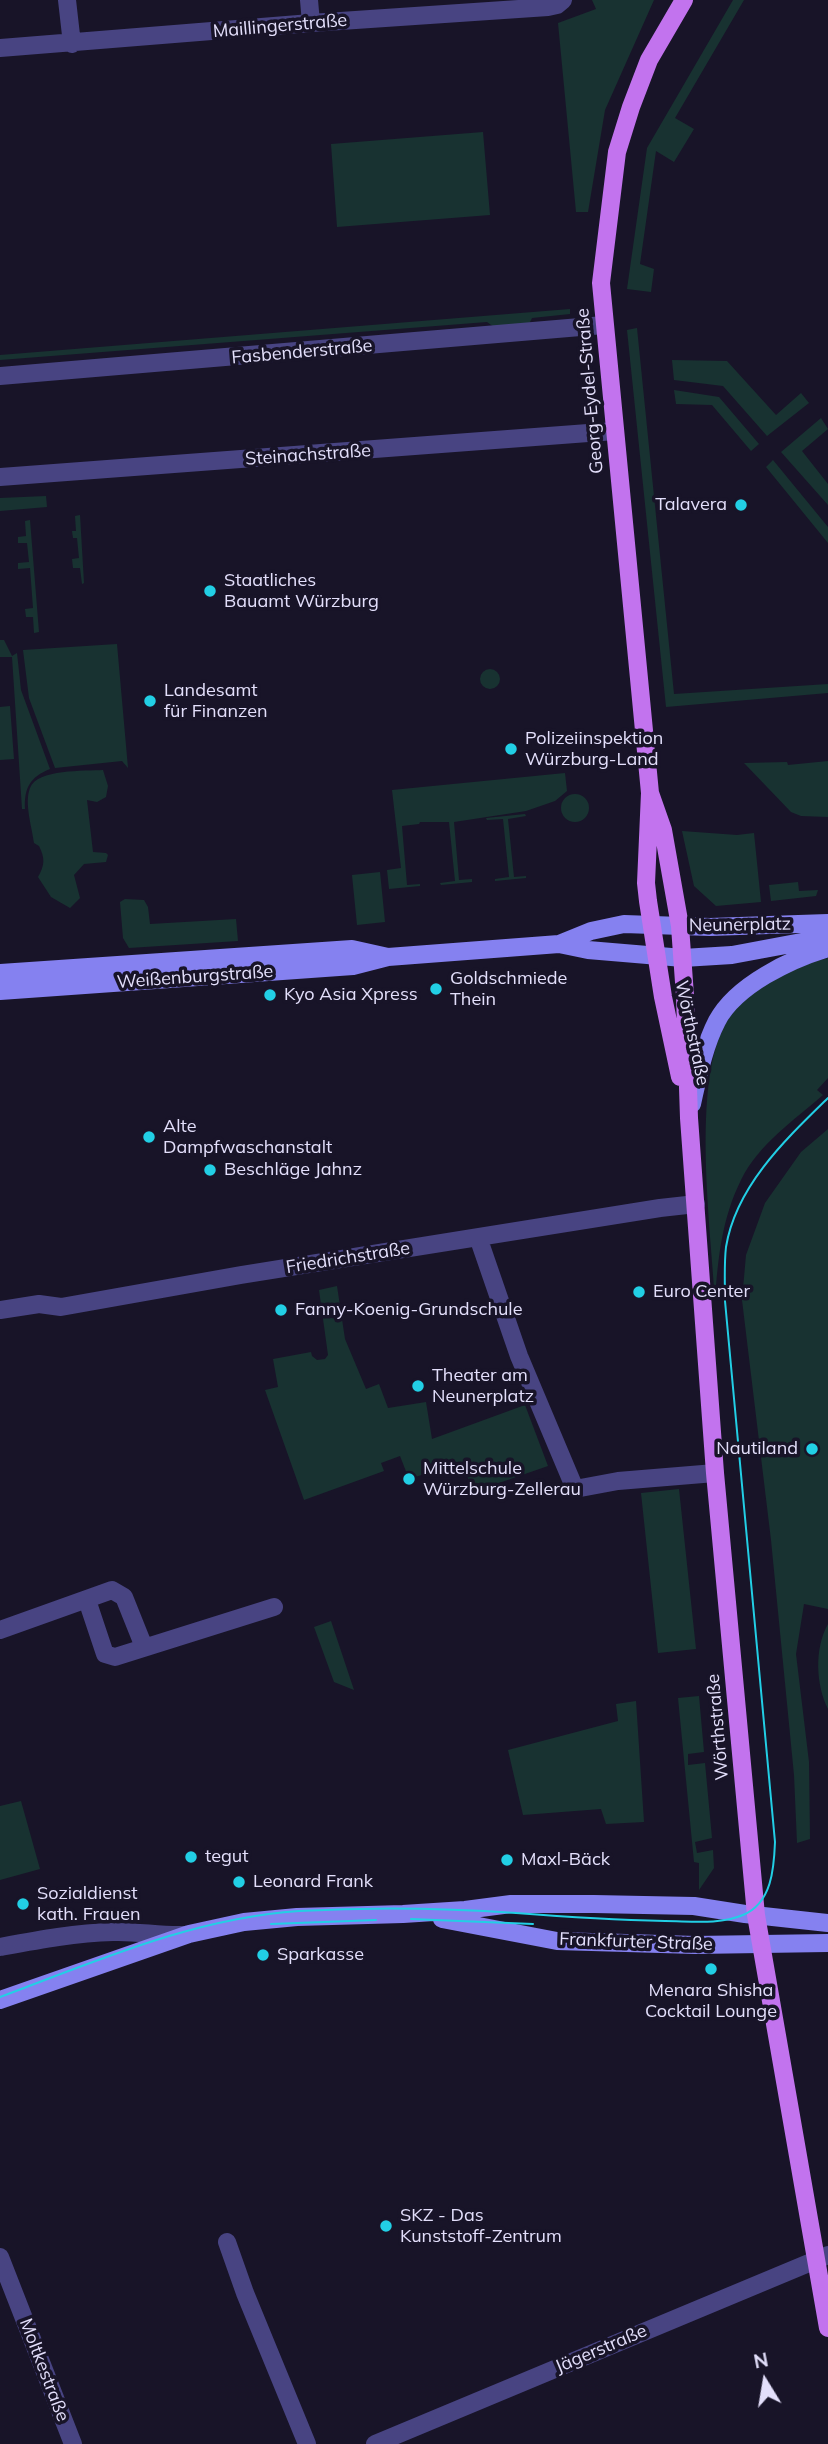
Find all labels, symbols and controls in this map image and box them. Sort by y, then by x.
street label: Maillingerstraße [212,9,348,43]
street label: Georg-Eydel-Straße [572,307,608,475]
street label: Fasbenderstraße [231,335,373,369]
street label: Steinachstraße [244,440,372,470]
place label: Talavera [655,494,727,516]
marker: Talavera [733,497,749,513]
place label: Staatliches Bauamt Würzburg [224,570,379,612]
marker: Staatliches Bauamt Würzburg [202,583,218,599]
place label: Landesamt für Finanzen [164,680,267,722]
marker: Landesamt für Finanzen [142,693,158,709]
place label: Polizeiinspektion Würzburg-Land [525,728,663,770]
marker: Polizeiinspektion Würzburg-Land [503,741,519,757]
street label: Neunerplatz [689,913,791,937]
street label: Weißenburgstraße [116,961,274,993]
place label: Goldschmiede Thein [450,968,567,1010]
street label: Wörthstraße [670,979,714,1087]
marker: Goldschmiede Thein [428,981,444,997]
place label: Kyo Asia Xpress [284,984,418,1006]
marker: Kyo Asia Xpress [262,987,278,1003]
place label: Alte Dampfwaschanstalt [163,1116,332,1158]
marker: Alte Dampfwaschanstalt [141,1129,157,1145]
place label: Beschläge Jahnz [224,1159,362,1181]
marker: Beschläge Jahnz [202,1162,218,1178]
street label: Friedrichstraße [284,1238,412,1278]
place label: Euro Center [653,1281,750,1303]
marker: Euro Center [631,1284,647,1300]
place label: Fanny-Koenig-Grundschule [295,1299,522,1321]
marker: Fanny-Koenig-Grundschule [273,1302,289,1318]
place label: Theater am Neunerplatz [432,1365,534,1408]
marker: Theater am Neunerplatz [410,1378,426,1394]
place label: Nautiland [716,1438,798,1460]
marker: Nautiland [804,1441,820,1457]
place label: Mittelschule Würzburg-Zellerau [423,1458,581,1500]
marker: Mittelschule Würzburg-Zellerau [401,1471,417,1487]
street label: Wörthstraße [703,1673,733,1781]
place label: tegut [205,1846,249,1868]
marker: tegut [183,1849,199,1865]
place label: Maxl-Bäck [521,1849,610,1871]
marker: Maxl-Bäck [499,1852,515,1868]
place label: Leonard Frank [253,1871,373,1893]
marker: Leonard Frank [231,1874,247,1890]
place label: Sozialdienst kath. Frauen [37,1883,141,1926]
marker: Sozialdienst kath. Frauen [15,1896,31,1912]
street label: Frankfurter Straße [559,1929,713,1955]
place label: Sparkasse [277,1944,364,1966]
marker: Sparkasse [255,1947,271,1963]
marker: Menara Shisha Cocktail Lounge [703,1961,719,1977]
place label: Menara Shisha Cocktail Lounge [645,1980,777,2022]
place label: SKZ - Das Kunststoff-Zentrum [400,2205,562,2248]
marker: SKZ - Das Kunststoff-Zentrum [378,2218,394,2234]
street label: Moltkestraße [14,2315,74,2425]
street label: Jägerstraße [552,2320,650,2378]
north arrow [730,2346,800,2416]
text: N [752,2347,770,2374]

